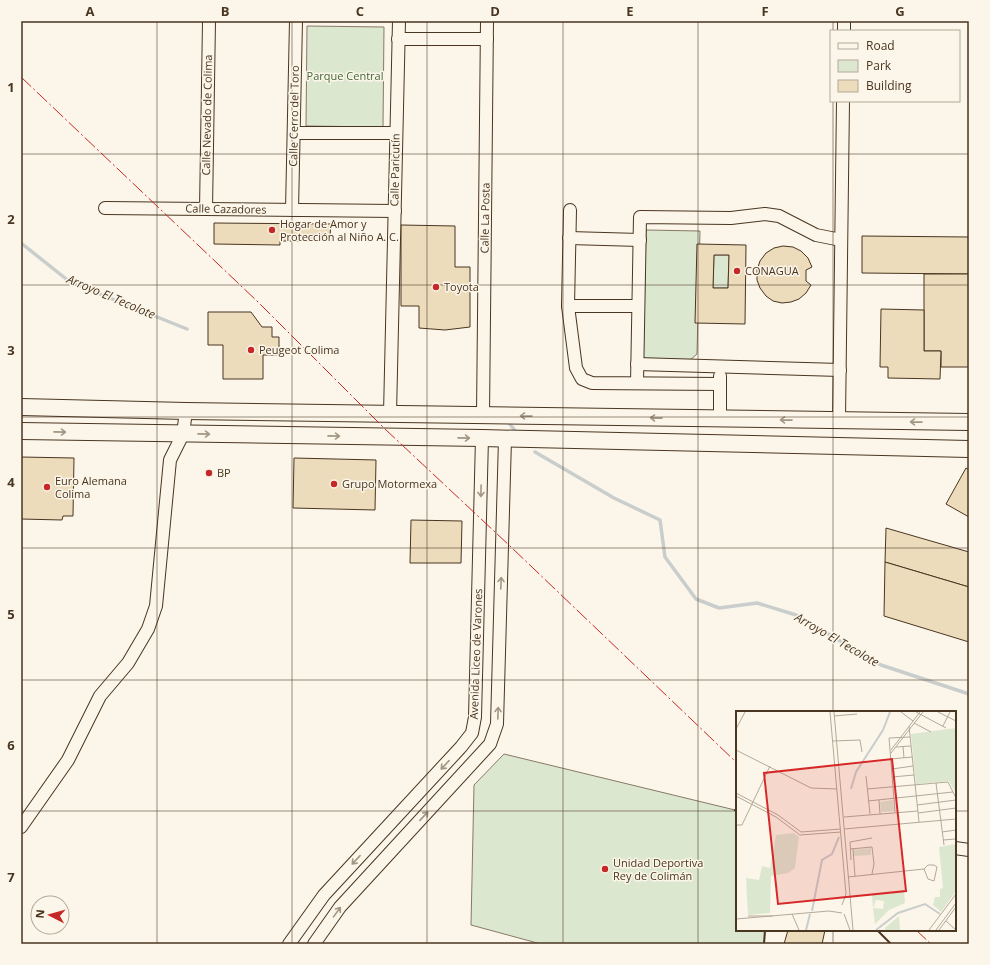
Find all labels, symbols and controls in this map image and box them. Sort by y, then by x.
text: A [86,2,95,20]
text: B [221,2,230,20]
text: C [356,2,364,20]
text: D [490,2,500,20]
text: E [626,2,634,20]
text: F [761,2,769,20]
text: G [895,2,905,20]
legend [830,30,960,102]
text: Road [866,37,895,54]
street label: Calle Nevado de Colima [198,54,215,176]
text: Park [866,57,892,74]
street label: Calle Cerro del Toro [285,65,302,167]
park label: Parque Central [307,68,383,83]
text: Building [866,77,912,94]
text: 1 [7,78,15,96]
street label: Calle Paricutín [386,133,403,207]
street label: Calle La Posta [476,182,493,254]
street label: Calle Cazadores [185,200,267,217]
text: 2 [7,210,15,228]
place label: Hogar de Amor y Protección al Niño A. C. [280,216,399,244]
marker: Hogar de Amor y Protección al Niño A. C. [267,225,277,235]
place label: CONAGUA [745,263,799,278]
marker: CONAGUA [732,266,742,276]
water label: Arroyo El Tecolote [63,270,158,323]
place label: Toyota [444,279,479,294]
marker: Toyota [431,282,441,292]
text: 3 [7,341,15,359]
place label: Peugeot Colima [259,342,339,357]
marker: Peugeot Colima [246,345,256,355]
one-way arrow [520,412,533,420]
one-way arrow [650,414,663,422]
one-way arrow [780,416,793,424]
one-way arrow [910,418,923,425]
one-way arrow [53,428,66,436]
one-way arrow [197,431,210,438]
one-way arrow [327,432,340,440]
one-way arrow [457,434,470,442]
place label: BP [217,465,231,480]
marker: BP [204,468,214,478]
text: 4 [7,473,15,491]
place label: Euro Alemana Colima [55,473,127,501]
place label: Grupo Motormexa [342,476,437,491]
marker: Grupo Motormexa [329,479,339,489]
marker: Euro Alemana Colima [42,482,52,492]
one-way arrow [477,484,485,497]
one-way arrow [497,577,505,590]
street label: Avenida Liceo de Varones [466,588,485,720]
text: 5 [7,605,15,623]
water label: Arroyo El Tecolote [791,608,882,671]
one-way arrow [494,707,501,720]
inset map [736,711,956,931]
text: 6 [7,736,15,754]
one-way arrow [440,760,450,770]
one-way arrow [420,811,429,821]
one-way arrow [352,855,361,865]
place label: Unidad Deportiva Rey de Colimán [613,855,703,883]
marker: Unidad Deportiva Rey de Colimán [600,864,610,874]
text: 7 [7,868,15,886]
north arrow [30,895,70,935]
one-way arrow [333,907,341,918]
text: N [32,909,47,919]

